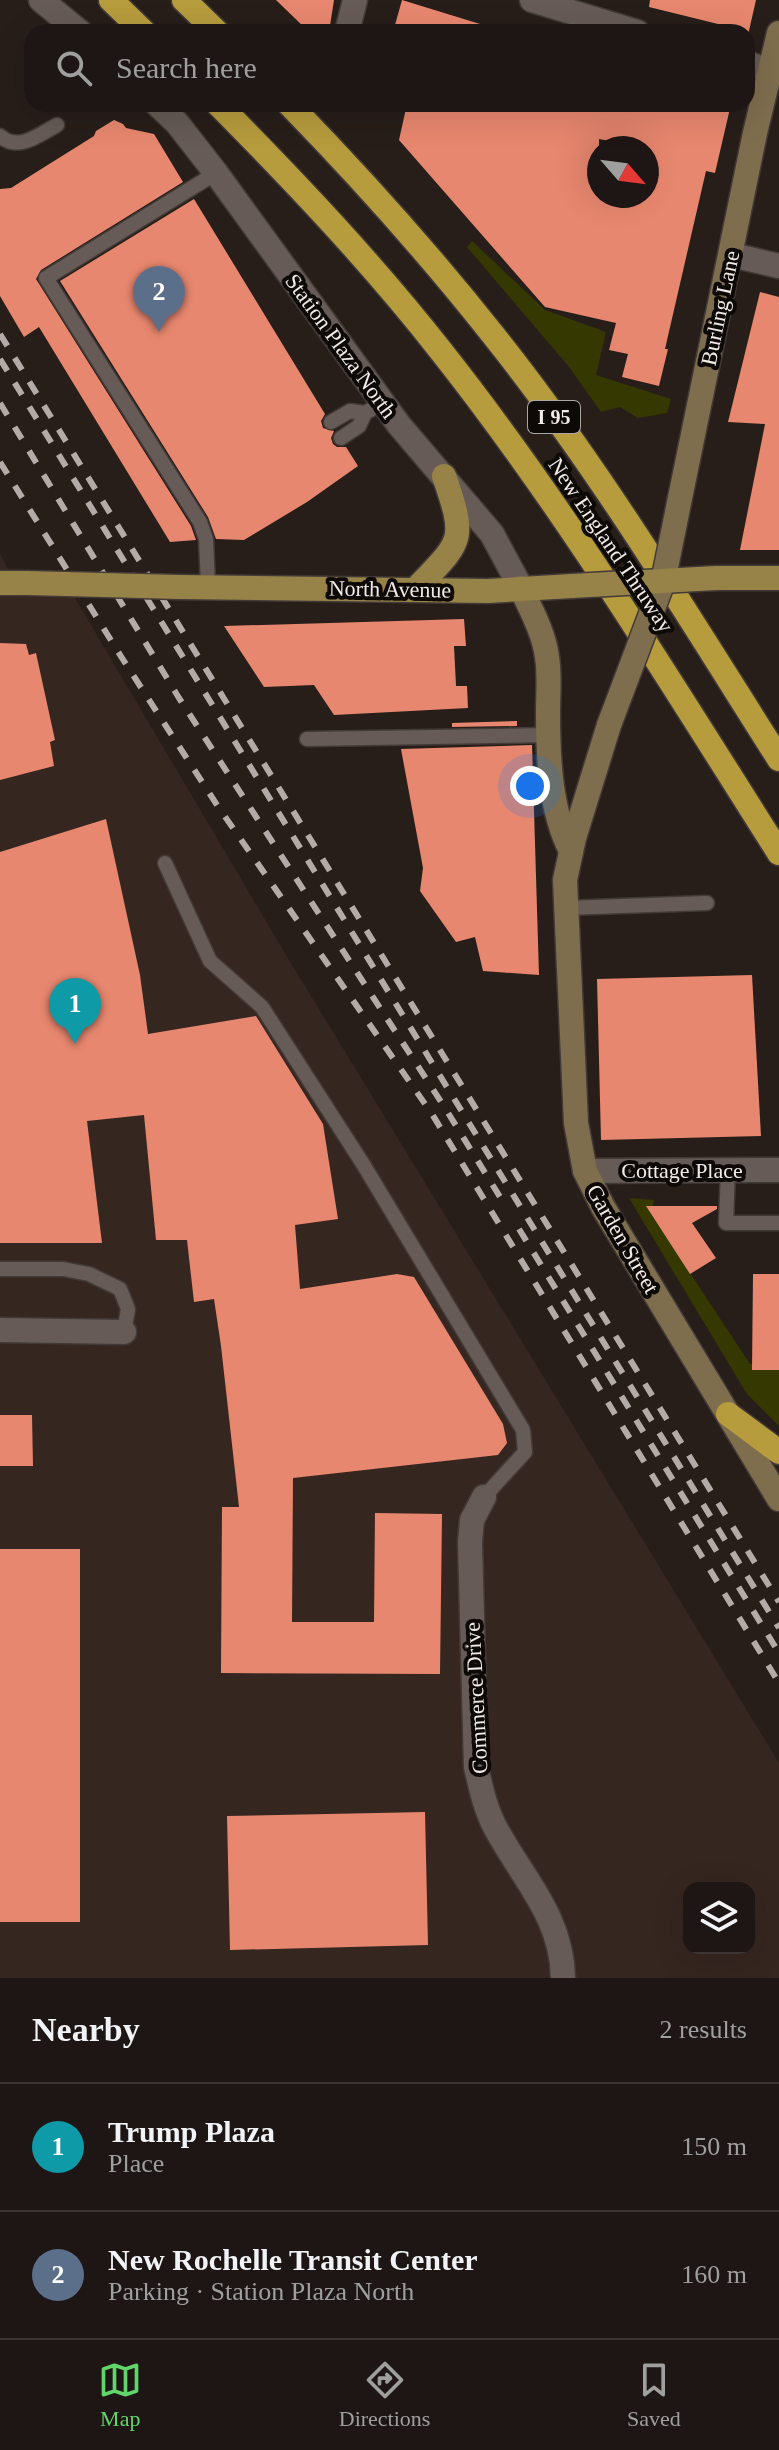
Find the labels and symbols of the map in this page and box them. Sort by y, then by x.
north arrow [587,136,659,208]
street label: Burling Lane [696,248,744,368]
pin: 2 [133,266,185,332]
street label: Station Plaza North [280,269,402,423]
road number: I 95 [528,401,580,433]
street label: New England Thruway [543,453,679,637]
street label: North Avenue [329,575,451,603]
your location [510,766,550,806]
pin: 1 [49,978,101,1044]
street label: Cottage Place [621,1158,743,1183]
street label: Garden Street [582,1180,664,1298]
street label: Commerce Drive [460,1621,492,1775]

